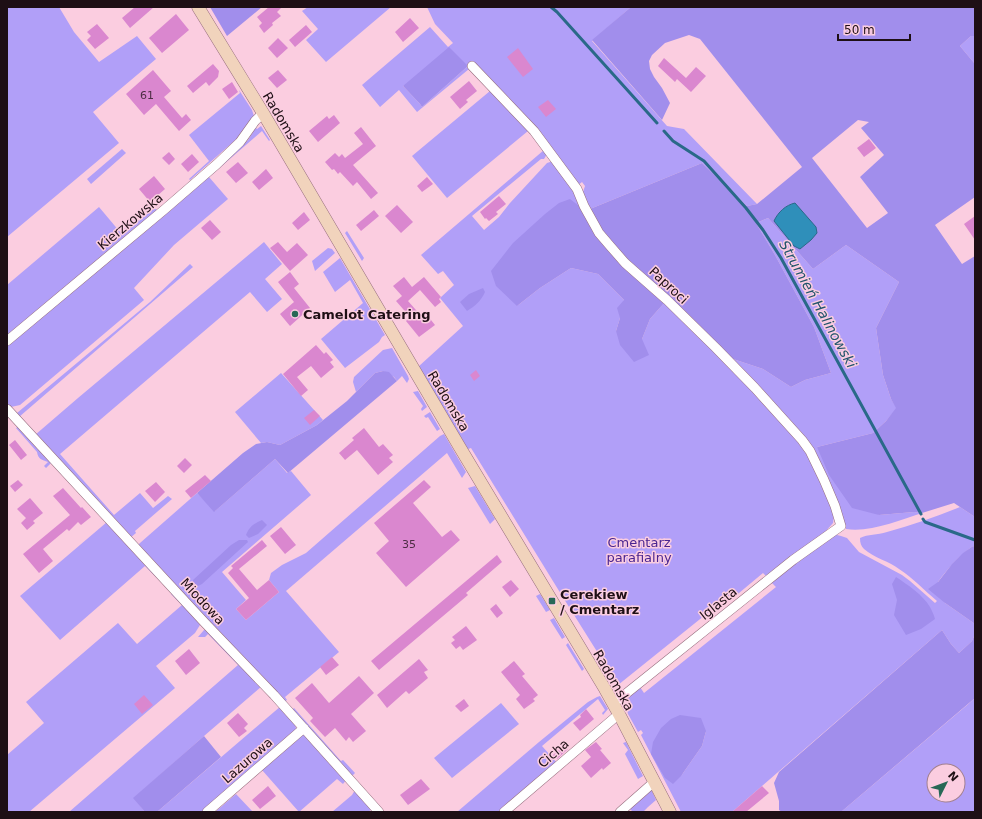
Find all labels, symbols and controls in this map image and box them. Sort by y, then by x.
scale bar [838,16,910,42]
text: 50 m [844,23,875,37]
house number: 61 [140,89,154,102]
street label: Radomska [260,89,307,155]
street label: Kierzkowska [95,190,166,253]
water label: Strumień Halinowski [776,237,860,371]
street label: Paproci [646,264,691,307]
place label: Camelot Catering [303,307,431,322]
marker: Camelot Catering [290,309,300,319]
street label: Radomska [425,368,472,434]
park label: Cmentarz parafialny [606,535,672,565]
house number: 35 [402,538,416,551]
street label: Miodowa [178,575,228,628]
street label: Iglasta [697,584,740,623]
place label: Cerekiew / Cmentarz [560,587,639,617]
marker: Cerekiew / Cmentarz [547,596,557,606]
street label: Radomska [590,647,637,713]
street label: Lazurowa [219,734,276,786]
street label: Cicha [535,736,572,771]
north arrow [926,763,966,803]
text: N [945,769,961,784]

